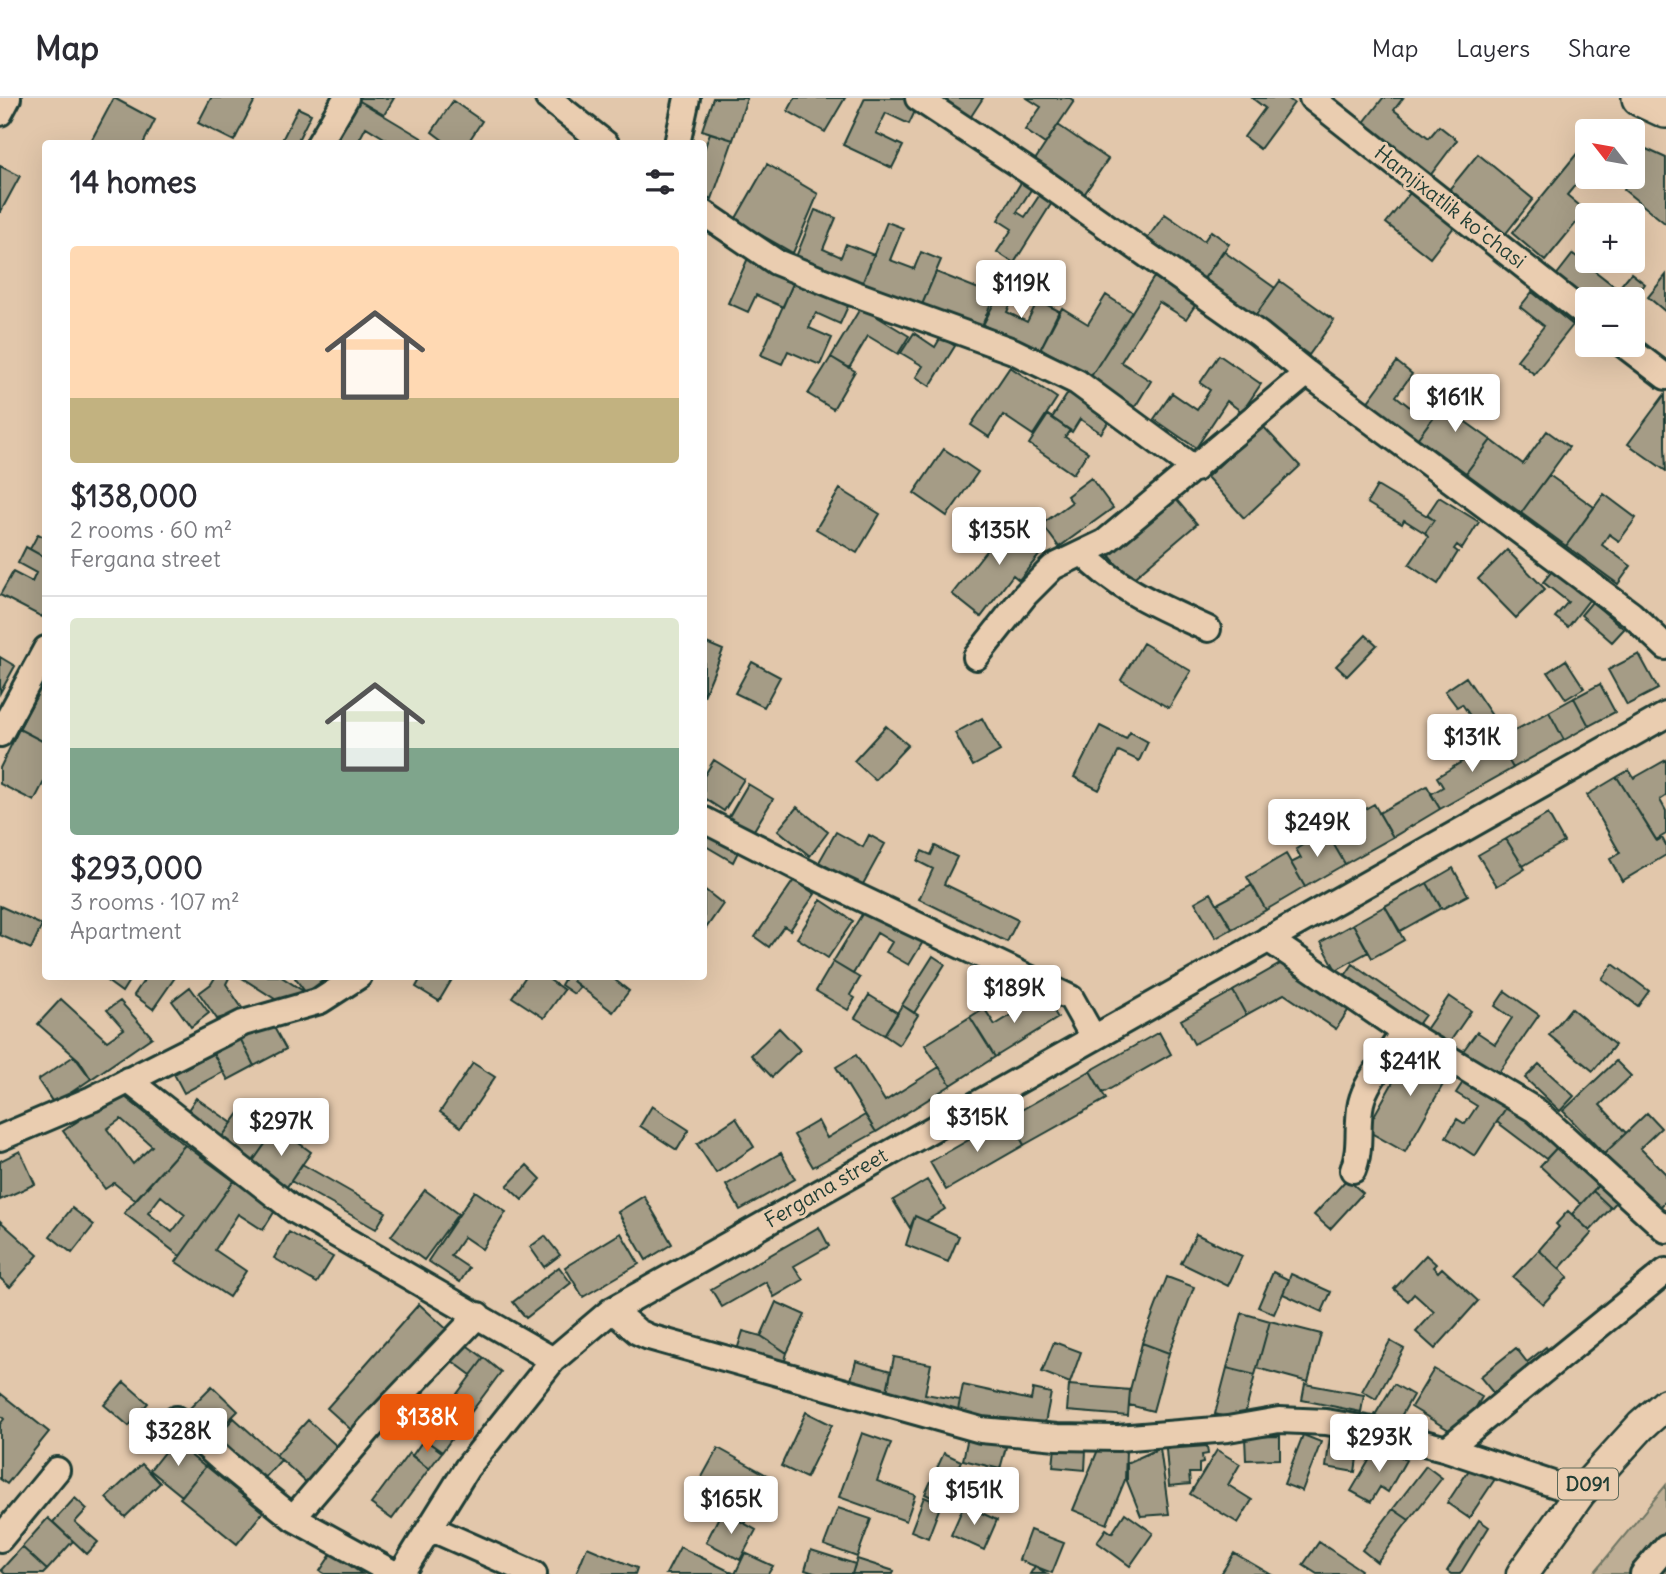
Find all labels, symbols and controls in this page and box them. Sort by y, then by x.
text: Map [35,27,99,69]
text: Map [1372,33,1418,63]
text: Layers [1456,33,1530,63]
text: Share [1568,33,1631,63]
north arrow [1575,119,1645,189]
map controls [1575,119,1645,357]
street label: Hamjixatlik koʻchasi [1369,139,1532,274]
text: 14 homes [70,163,197,201]
icon: filters [641,163,679,201]
button: + [1575,203,1645,273]
pin: $119K [972,260,1070,320]
text: $119K [992,268,1050,297]
button: − [1575,287,1645,357]
icon: home [312,292,438,418]
pin: $161K [1406,374,1504,434]
text: $161K [1426,382,1484,411]
text: $138,000 [70,477,198,515]
pin: $135K [950,508,1048,567]
text: 2 rooms · 60 m² [70,515,232,544]
text: $135K [968,515,1030,544]
text: Fergana street [70,544,221,573]
icon: home [312,664,438,790]
pin: $131K [1423,714,1521,774]
text: $131K [1443,722,1501,751]
pin: $249K [1268,800,1366,859]
text: $249K [1284,807,1350,836]
text: $293,000 [70,849,203,887]
text: 3 rooms · 107 m² [70,887,240,916]
text: Apartment [70,916,182,945]
pin: $189K [965,965,1063,1025]
text: $189K [983,973,1045,1002]
pin: $241K [1361,1038,1459,1098]
text: $241K [1379,1046,1441,1075]
pin: $315K [928,1094,1026,1154]
pin: $297K [232,1098,330,1158]
text: $315K [946,1102,1008,1131]
text: $297K [249,1106,313,1135]
street label: Fergana street [759,1141,892,1234]
pin: $138K [378,1394,476,1454]
text: $138K [396,1402,458,1431]
pin: $328K [129,1408,227,1468]
pin: $293K [1330,1414,1428,1474]
text: $328K [145,1416,211,1445]
text: $293K [1346,1422,1412,1451]
pin: $151K [925,1468,1023,1527]
road number: D091 [1558,1468,1618,1500]
text: $151K [945,1475,1003,1504]
pin: $165K [682,1476,780,1536]
text: $165K [700,1484,762,1513]

